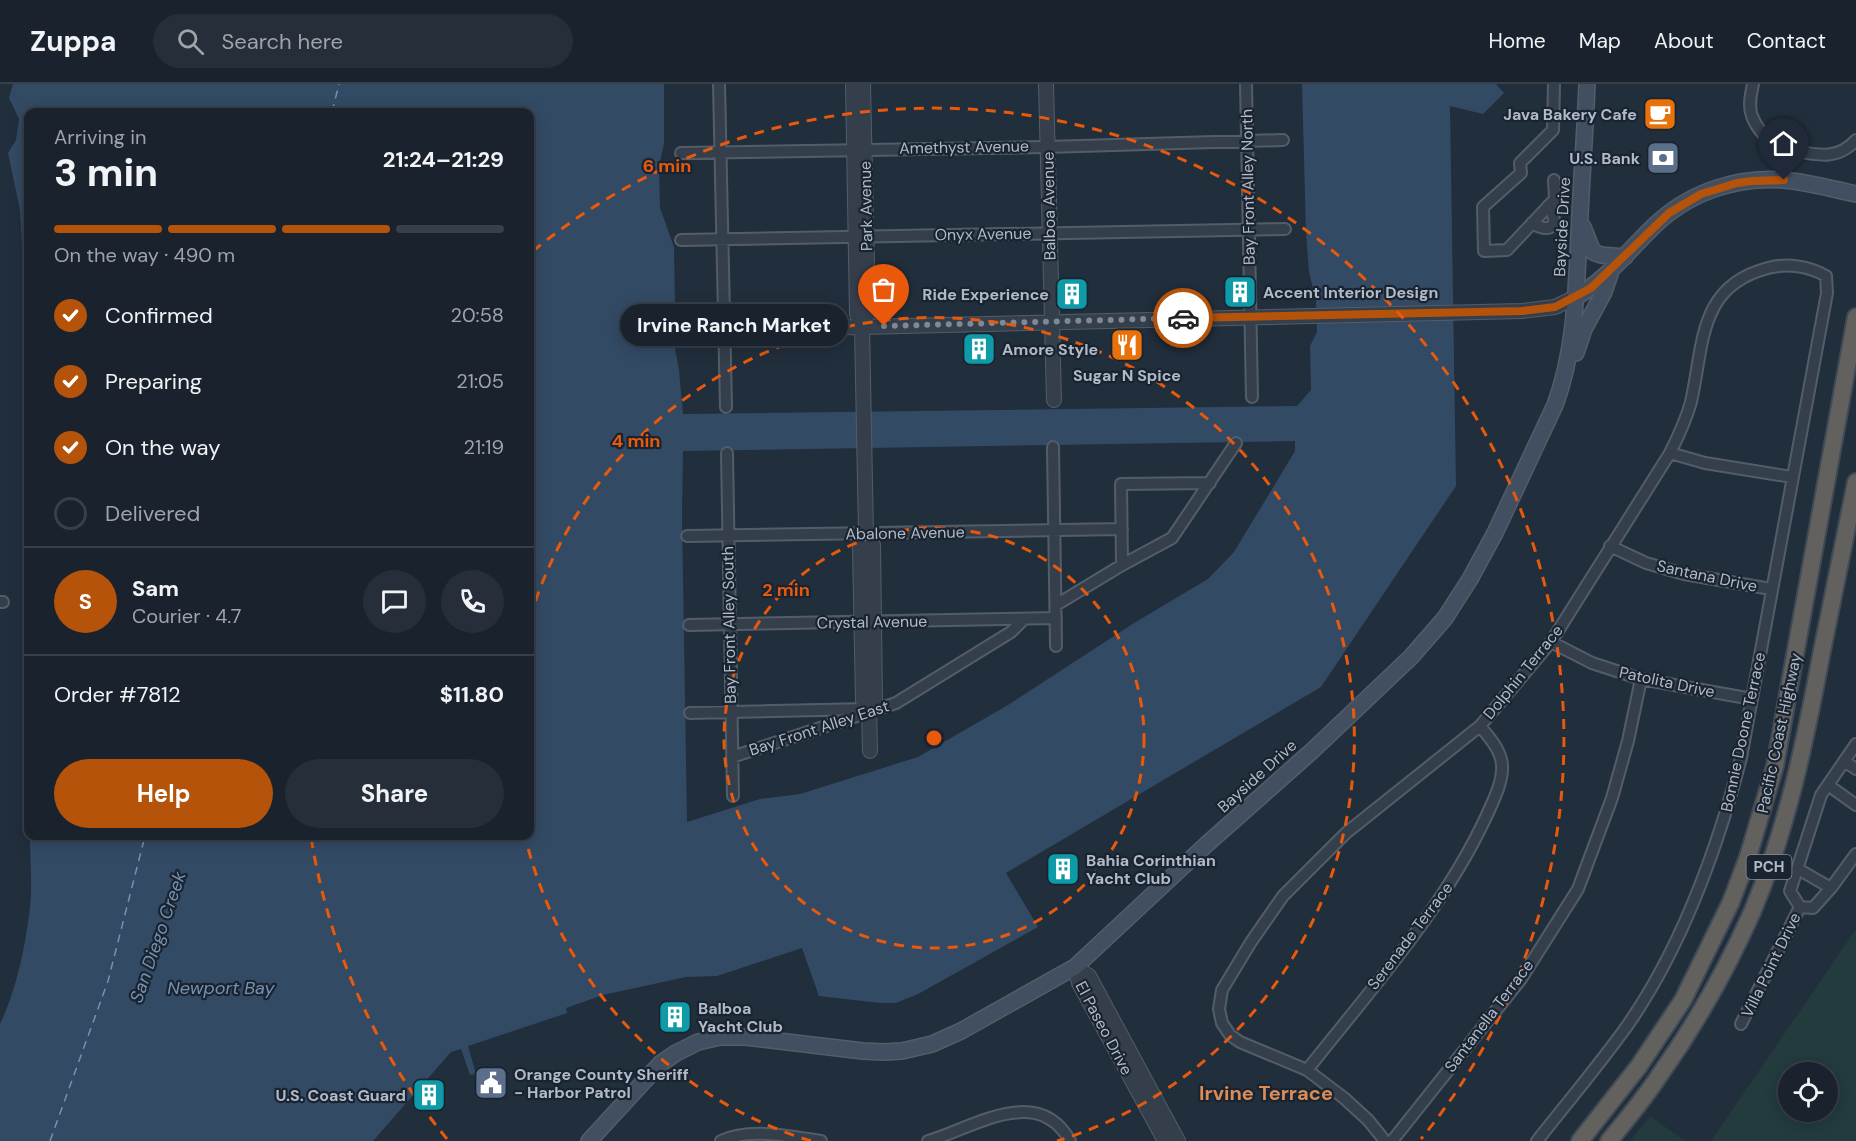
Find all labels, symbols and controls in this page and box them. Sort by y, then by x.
search box [153,14,573,68]
text: Zuppa [30,23,117,60]
icon: search [174,25,207,58]
text: Search here [222,27,343,56]
text: Home [1488,27,1546,55]
text: Map [1579,27,1621,55]
text: About [1654,27,1714,55]
text: Contact [1747,27,1826,55]
cafe icon: Java Bakery Cafe [1642,96,1678,132]
place label: Java Bakery Cafe [1503,104,1637,125]
street label: Bay Front Alley North [1236,109,1260,265]
pin [1758,118,1809,180]
text: Arriving in [54,124,146,150]
icon: home [1767,127,1800,160]
street label: Amethyst Avenue [899,135,1029,159]
bank icon: U.S. Bank [1645,140,1681,176]
text: 21:24–21:29 [383,145,504,174]
text: 3 min [54,147,158,198]
place label: U.S. Bank [1569,148,1641,169]
street label: Balboa Avenue [1038,151,1060,261]
text: 6 min [643,154,691,178]
street label: Park Avenue [855,161,877,251]
street label: Bayside Drive [1549,177,1575,277]
street label: Onyx Avenue [934,223,1032,245]
text: On the way · 490 m [54,242,235,268]
pin [858,264,909,326]
icon: bag [867,273,900,306]
building icon: Accent Interior Design [1222,274,1258,310]
building icon: Ride Experience [1054,276,1090,312]
place label: Accent Interior Design [1263,282,1438,303]
place label: Ride Experience [922,284,1049,305]
courier [1153,288,1213,348]
icon: check [54,299,87,332]
text: Confirmed [105,301,213,330]
text: 20:58 [451,302,504,328]
icon: car [1167,302,1200,335]
callout: Irvine Ranch Market [620,305,848,347]
text: Irvine Ranch Market [637,312,831,338]
restaurant icon: Sugar N Spice [1109,327,1145,363]
building icon: Amore Style [961,331,997,367]
place label: Amore Style [1002,339,1098,360]
icon: check [54,365,87,398]
place label: Sugar N Spice [1073,365,1181,386]
text: Preparing [105,367,202,396]
text: 21:05 [456,368,504,394]
text: 4 min [612,429,660,453]
icon: check [54,431,87,464]
text: On the way [105,433,220,462]
text: 21:19 [463,434,504,460]
text: Delivered [105,499,200,528]
street label: Abalone Avenue [845,521,965,545]
street label: Bay Front Alley South [717,546,741,704]
street label: Santana Drive [1655,555,1759,597]
button: chat [363,570,426,633]
button: phone [441,570,504,633]
text: Sam [132,574,179,603]
text: 2 min [762,578,810,602]
text: S [79,587,92,616]
text: Courier · 4.7 [132,603,241,629]
street label: Crystal Avenue [816,611,928,633]
street label: Dolphin Terrace [1478,620,1568,724]
street label: Bonnie Doone Terrace [1716,650,1770,814]
street label: Pacific Coast Highway [1752,651,1806,815]
street label: Patolita Drive [1617,662,1717,702]
text: Order #7812 [54,680,181,709]
text: $11.80 [440,680,504,709]
street label: Bay Front Alley East [746,695,892,761]
centre of rings [924,728,944,748]
street label: Bayside Drive [1213,735,1301,817]
button: Help [54,759,273,828]
button: Share [285,759,504,828]
place label: Bahia Corinthian Yacht Club [1086,850,1216,889]
building icon: Bahia Corinthian Yacht Club [1045,851,1081,887]
road number: PCH [1746,855,1792,879]
water label: San Diego Creek [124,867,192,1006]
street label: Serenade Terrace [1363,878,1457,994]
street label: Villa Point Drive [1736,909,1806,1021]
street label: Santanella Terrace [1440,955,1538,1077]
water label: Newport Bay [167,976,276,1000]
street label: El Paseo Drive [1070,977,1138,1079]
place label: Balboa Yacht Club [698,998,783,1037]
building icon: Balboa Yacht Club [657,999,693,1035]
map controls [1778,1062,1838,1122]
button: locate [1778,1062,1838,1122]
place label: Orange County Sheriff - Harbor Patrol [514,1064,689,1103]
public building icon: Orange County Sheriff - Harbor Patrol [473,1065,509,1101]
building icon: U.S. Coast Guard [411,1077,447,1113]
district label: Irvine Terrace [1199,1080,1333,1106]
place label: U.S. Coast Guard [275,1085,406,1106]

